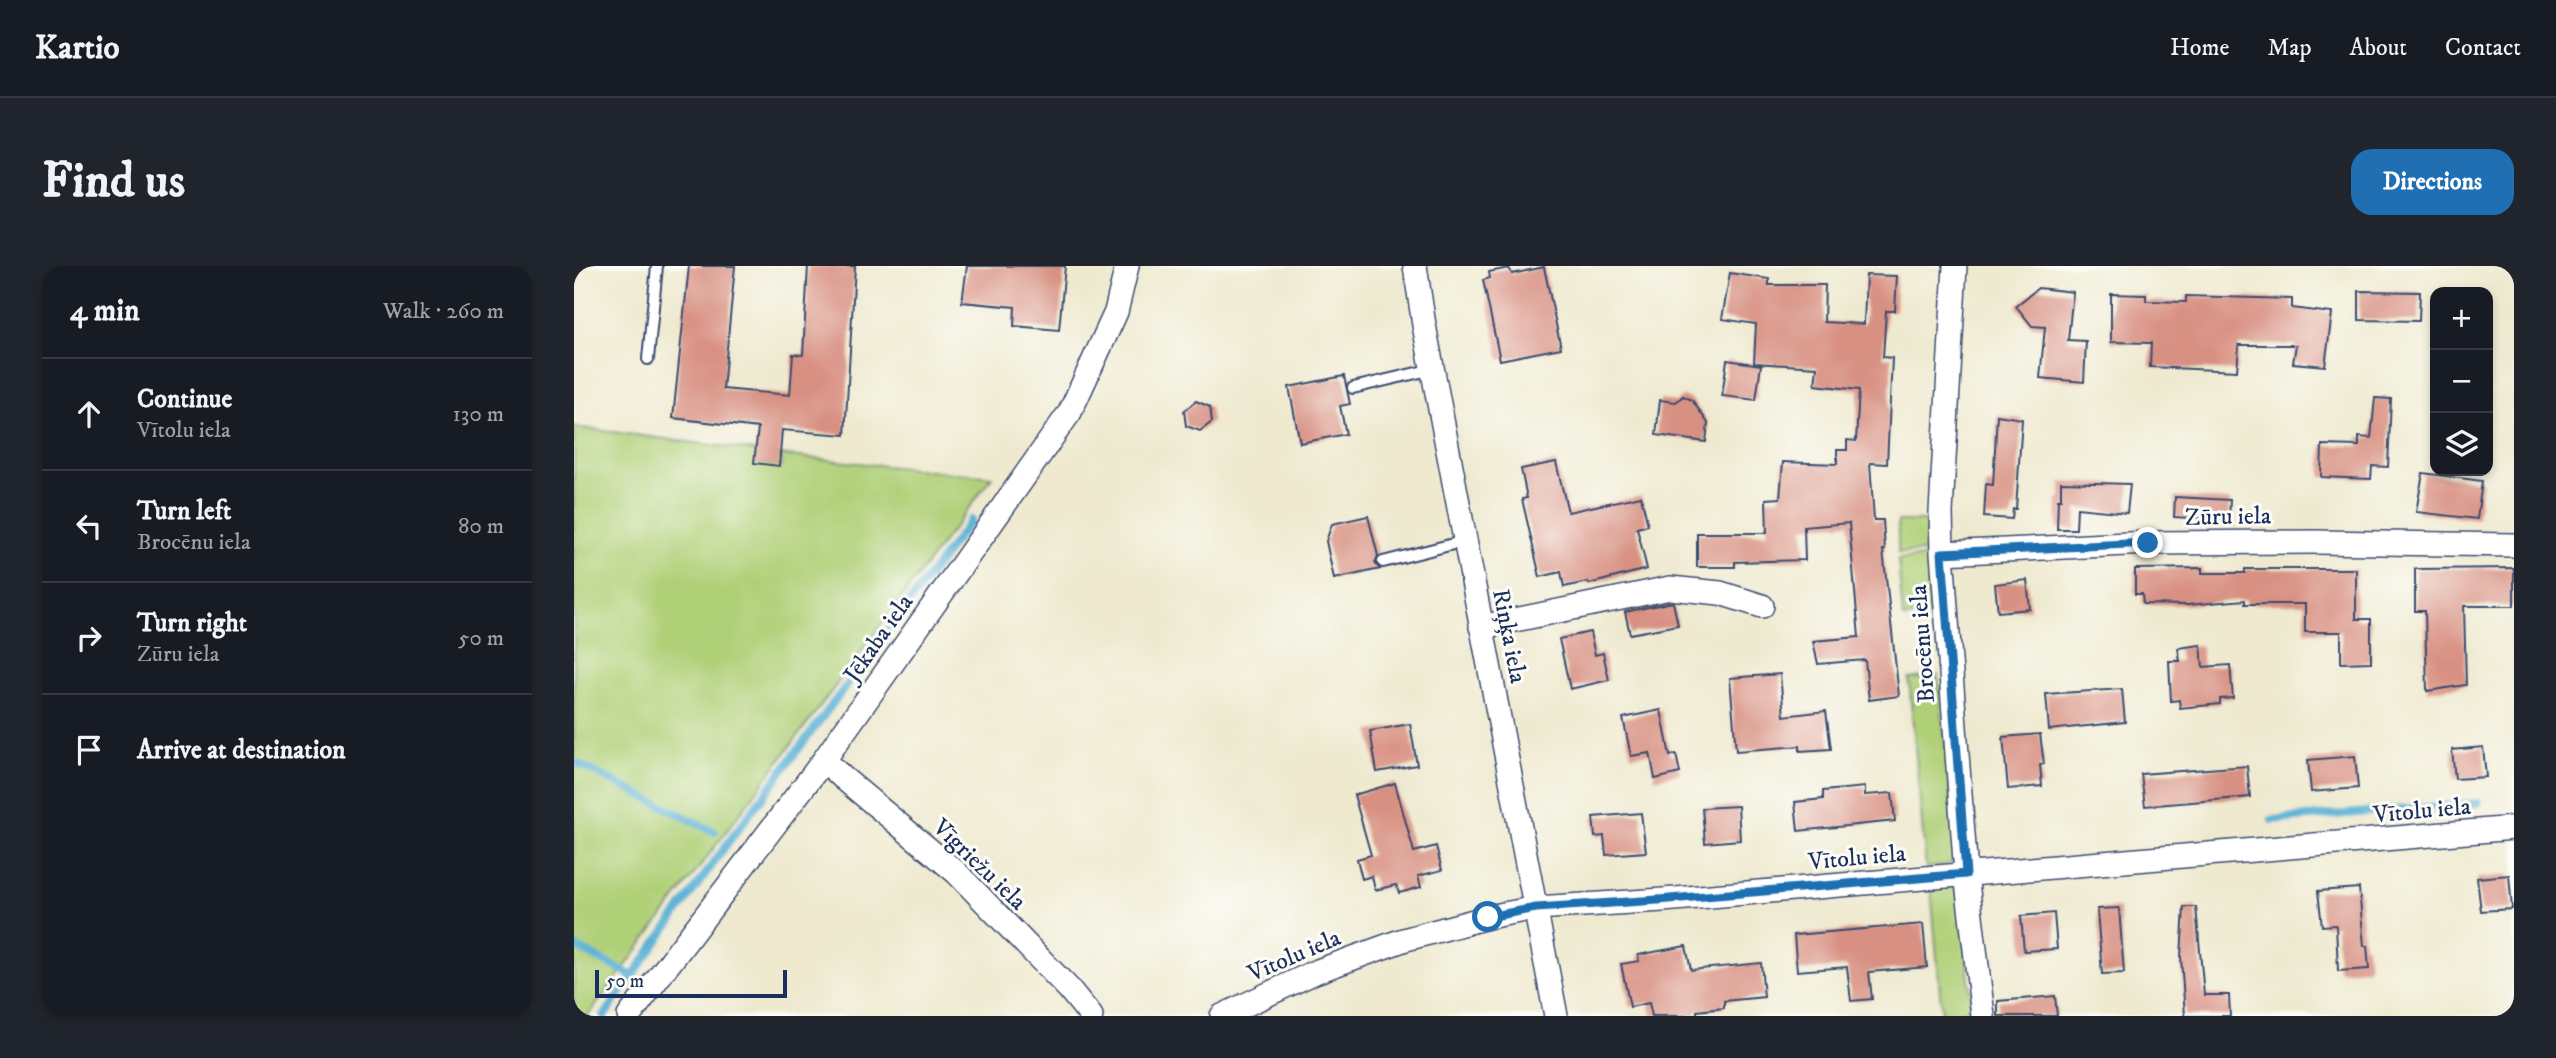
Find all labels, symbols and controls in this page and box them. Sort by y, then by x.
text: Kartio [35,28,120,69]
text: Home [2170,33,2229,63]
text: Map [2267,33,2312,63]
text: About [2350,33,2407,63]
text: Contact [2445,33,2521,63]
button: Directions [2351,149,2514,215]
text: Find us [42,151,185,213]
map controls [2430,287,2493,476]
button: + [2430,287,2493,350]
text: 4 min [70,293,140,330]
text: Walk · 260 m [383,297,504,326]
button: − [2430,350,2493,413]
text: Continue [137,383,232,416]
icon: ahead [70,395,108,433]
text: 130 m [452,400,504,429]
button: layers [2430,413,2493,476]
text: Vītolu iela [137,416,231,445]
text: Turn left [137,495,231,528]
street label: Zūru iela [2185,501,2272,533]
icon: left [70,507,108,545]
text: 80 m [458,512,504,541]
route end [2132,527,2163,558]
text: Brocēnu iela [137,528,251,557]
street label: Brocēnu iela [1904,583,1942,704]
street label: Riņķa iela [1485,586,1533,687]
street label: Jēkaba iela [836,588,921,690]
text: Turn right [137,607,247,640]
icon: right [70,619,108,657]
text: 50 m [458,624,504,653]
text: Zūru iela [137,640,220,669]
icon: arrive [70,731,108,769]
text: Arrive at destination [137,734,346,767]
street label: Vītolu iela [2371,792,2473,830]
street label: Vīgriežu iela [925,812,1033,917]
street label: Vītolu iela [1806,839,1908,877]
route start [1472,901,1503,932]
street label: Vītolu iela [1243,923,1346,989]
scale bar [595,967,788,999]
text: 50 m [606,970,644,993]

